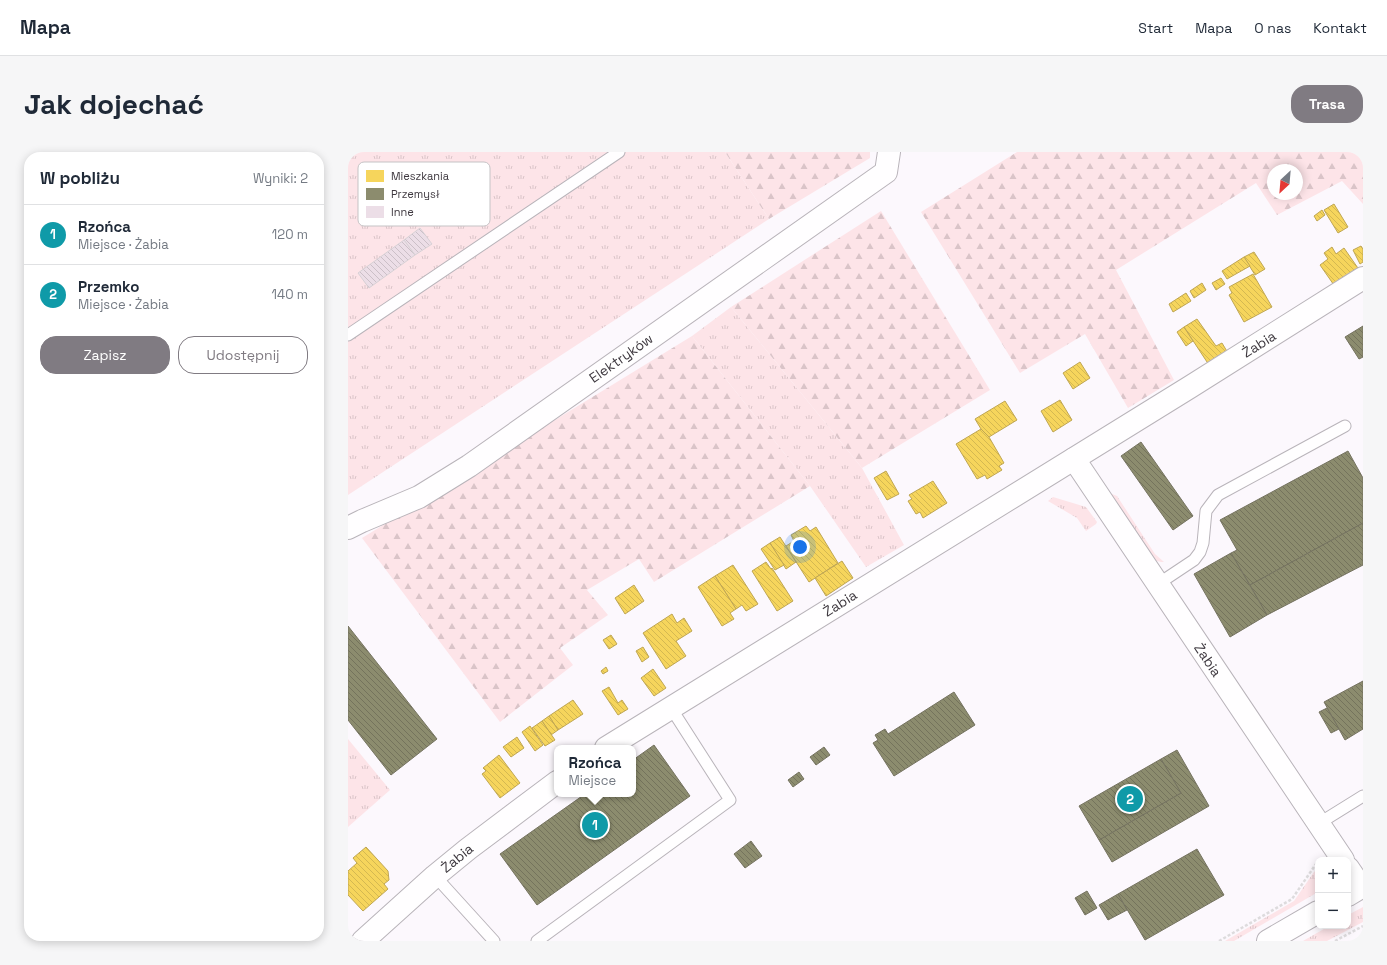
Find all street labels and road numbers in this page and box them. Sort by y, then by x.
street label: Żabia [1239,327,1279,361]
street label: Elektryków [585,329,657,387]
street label: Żabia [820,586,860,620]
street label: Żabia [1190,640,1226,680]
street label: Żabia [437,839,477,877]

